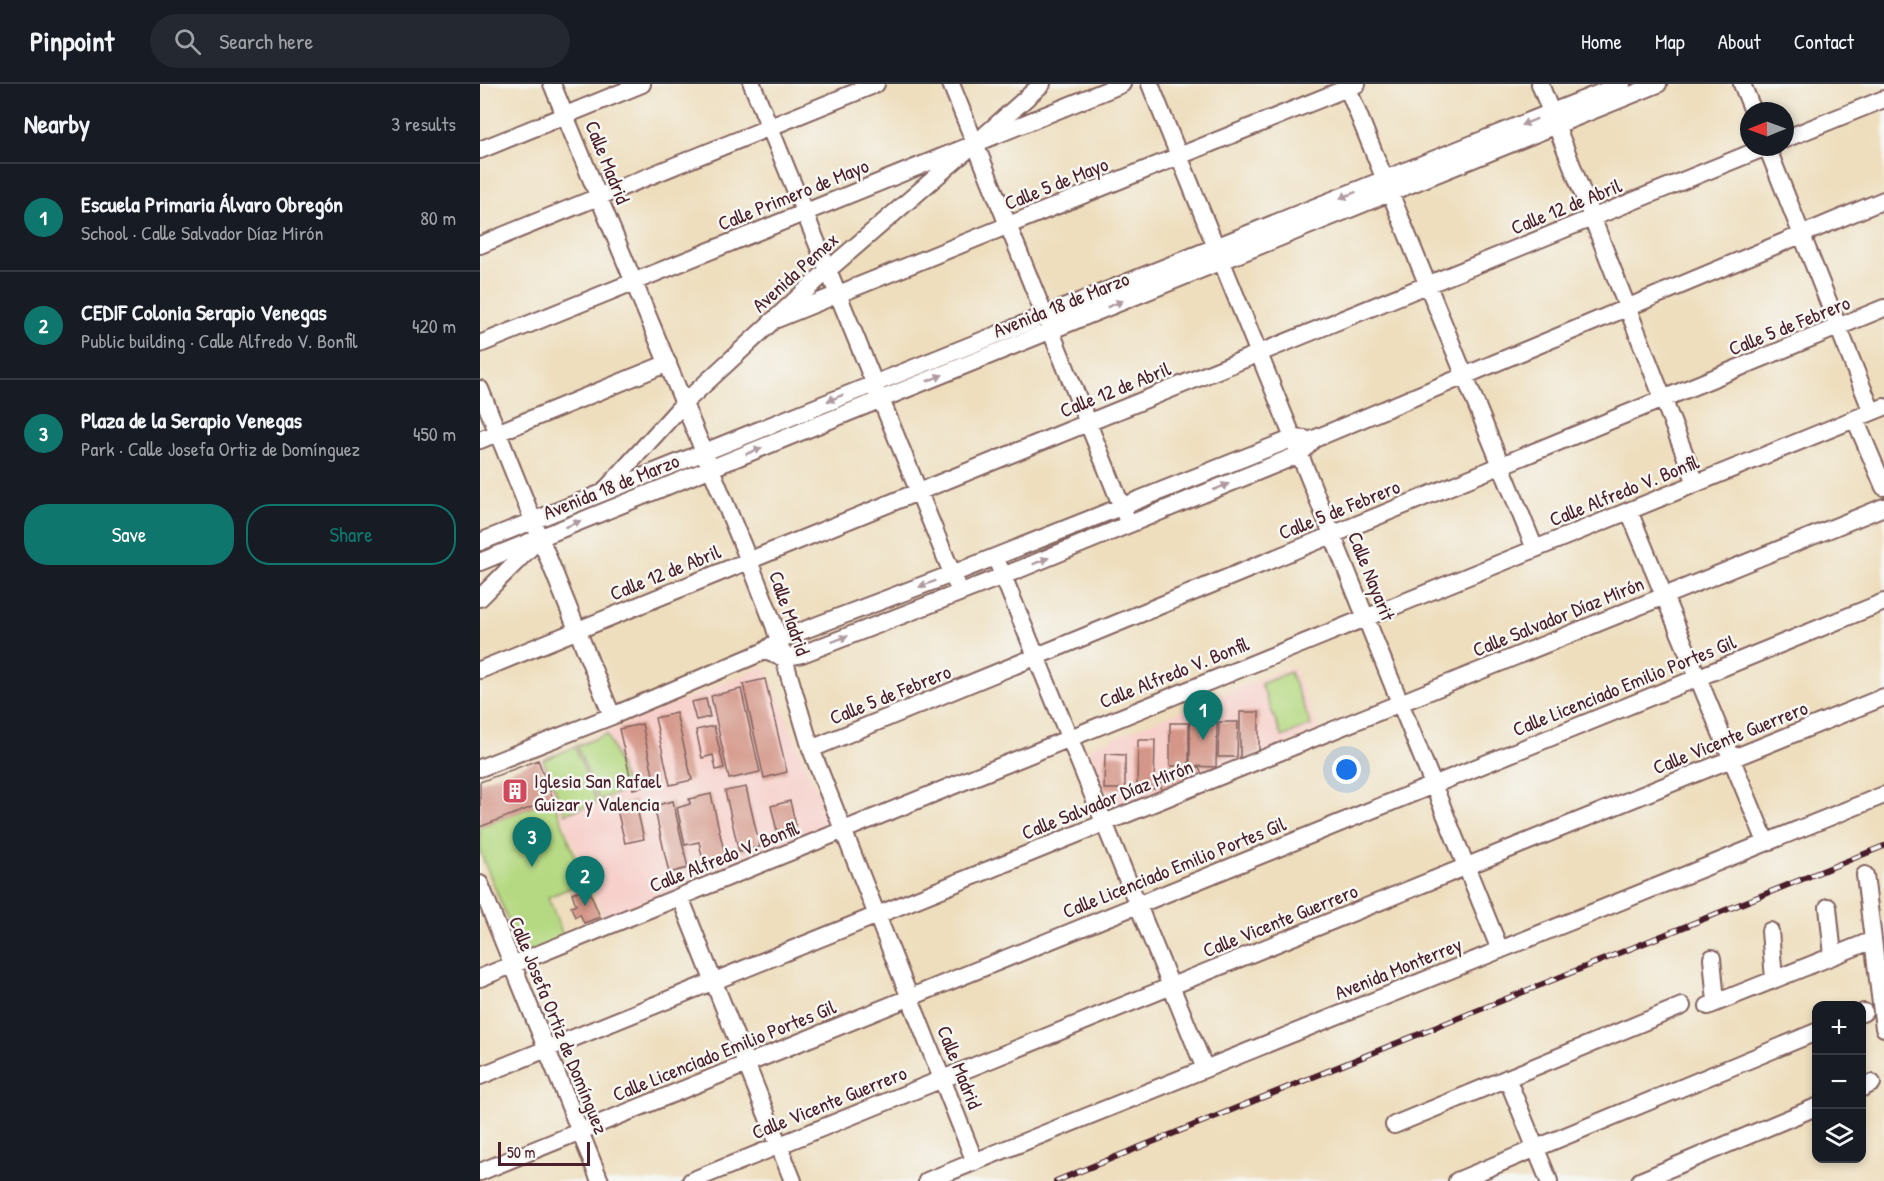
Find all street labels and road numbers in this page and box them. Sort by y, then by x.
street label: Calle Madrid [579,116,637,208]
street label: Calle 5 de Mayo [1000,150,1112,216]
street label: Calle Primero de Mayo [714,151,872,237]
street label: Calle 12 de Abril [1507,171,1626,240]
street label: Avenida Pemex [746,226,844,318]
street label: Avenida 18 de Marzo [989,264,1133,344]
street label: Calle 5 de Febrero [1724,288,1854,362]
street label: Calle 12 de Abril [1056,354,1175,423]
street label: Avenida 18 de Marzo [539,446,683,526]
street label: Calle Alfredo V. Bonfil [1545,447,1703,532]
street label: Calle 5 de Febrero [1274,472,1404,546]
street label: Calle Nayarit [1342,527,1403,626]
street label: Calle 12 de Abril [606,537,725,606]
street label: Calle Madrid [763,567,817,659]
street label: Calle Salvador Díaz Mirón [1468,569,1648,663]
street label: Calle Licenciado Emilio Portes Gil [1508,628,1740,742]
street label: Calle Alfredo V. Bonfil [1095,629,1253,714]
street label: Calle 5 de Febrero [825,657,955,731]
street label: Calle Vicente Guerrero [1649,694,1811,780]
street label: Calle Salvador Díaz Mirón [1017,752,1197,846]
street label: Calle Licenciado Emilio Portes Gil [1058,810,1290,924]
street label: Calle Alfredo V. Bonfil [645,813,803,898]
street label: Calle Vicente Guerrero [1199,877,1361,963]
street label: Calle Josefa Ortiz de Domínguez [503,912,615,1138]
street label: Avenida Monterrey [1330,930,1466,1006]
street label: Calle Licenciado Emilio Portes Gil [608,993,840,1107]
street label: Calle Madrid [931,1021,989,1113]
street label: Calle Vicente Guerrero [748,1059,910,1145]

